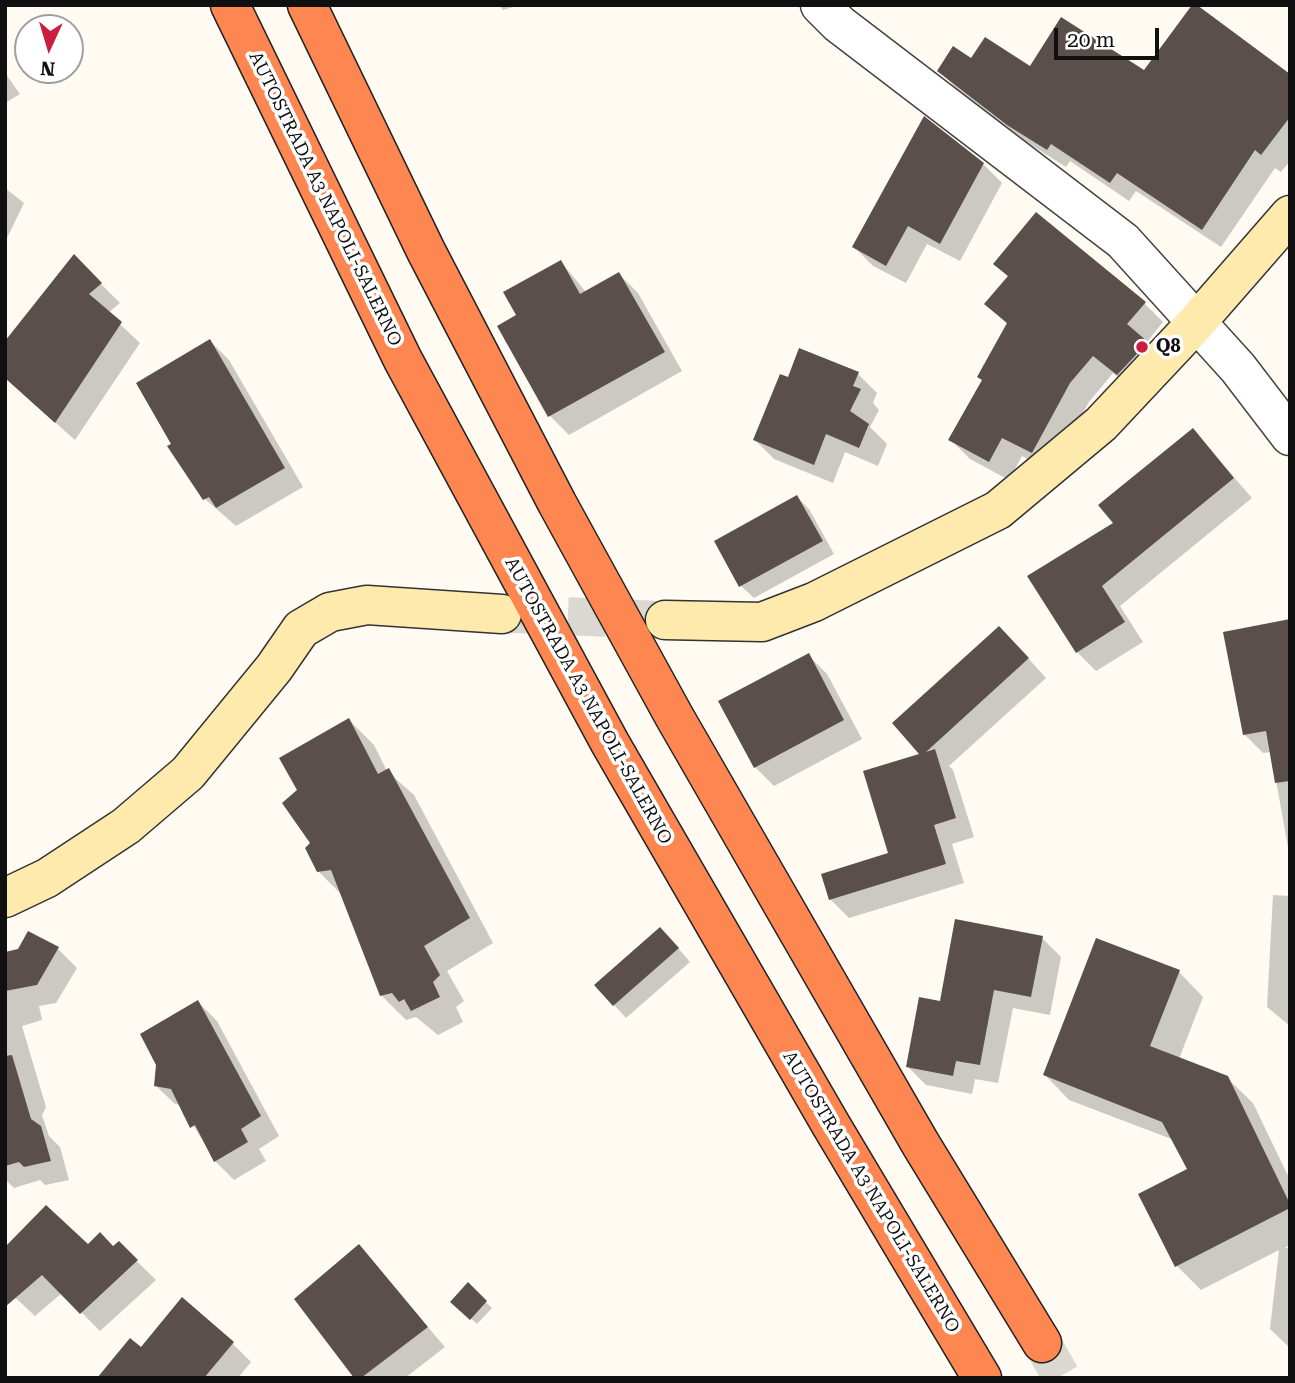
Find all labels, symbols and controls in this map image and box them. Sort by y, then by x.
north arrow [14,14,84,84]
scale bar [1057,14,1162,58]
text: 20 m [1067,28,1115,52]
street label: AUTOSTRADA A3 NAPOLI-SALERNO [244,48,406,350]
text: N [40,56,56,80]
place label: Q8 [1156,336,1181,358]
marker: Q8 [1134,339,1150,355]
street label: AUTOSTRADA A3 NAPOLI-SALERNO [500,554,676,848]
street label: AUTOSTRADA A3 NAPOLI-SALERNO [778,1047,964,1337]

